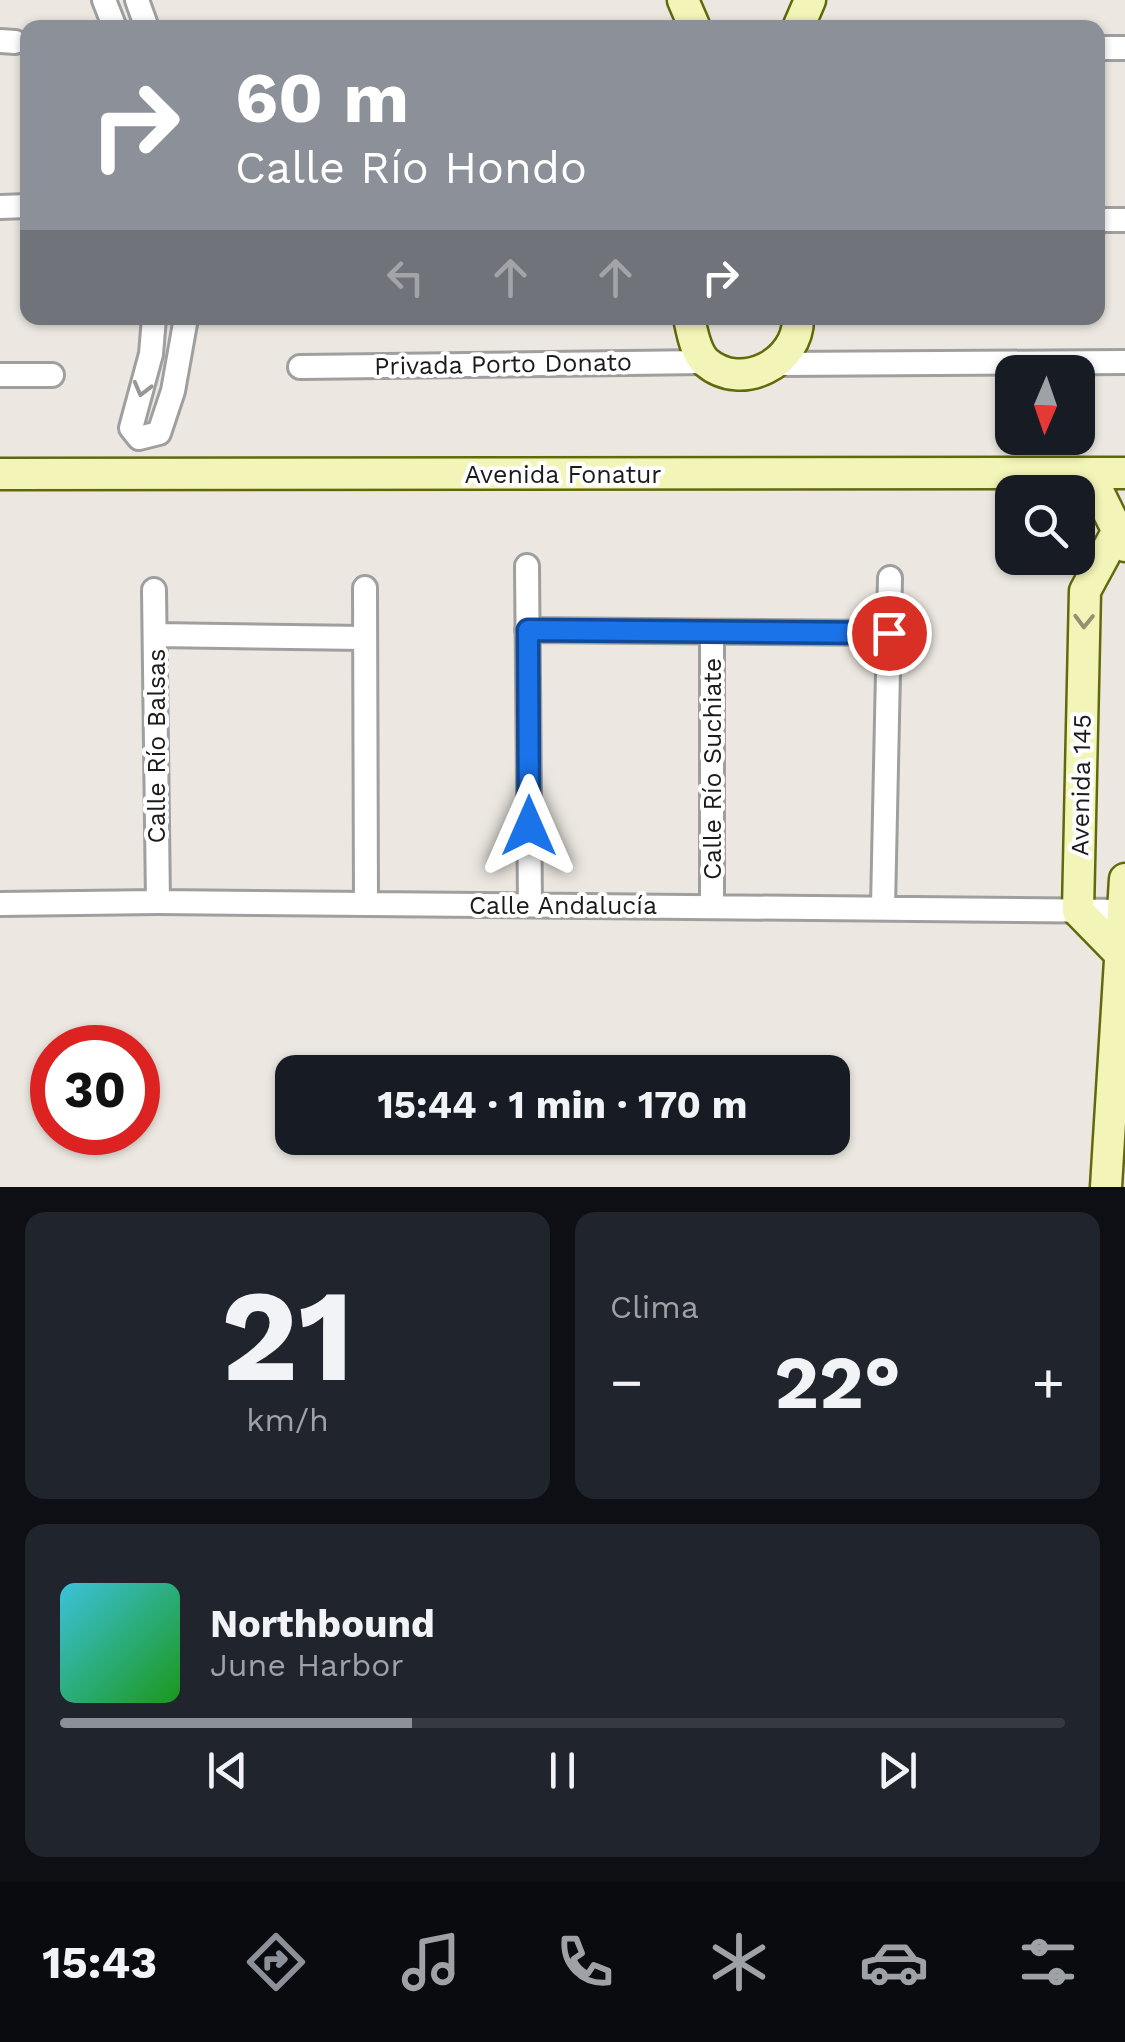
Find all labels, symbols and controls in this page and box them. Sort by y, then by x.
text: 60 m [235,57,409,139]
icon: right [70,60,200,190]
text: Calle Río Hondo [235,141,587,194]
icon: left [378,250,433,305]
icon: ahead [483,250,538,305]
icon: ahead [588,250,643,305]
icon: right [693,250,748,305]
street label: Privada Porto Donato [374,347,632,381]
north arrow [995,355,1095,455]
map controls [995,355,1095,575]
one-way arrow [132,380,153,397]
street label: Avenida Fonatur [464,460,662,489]
button: search [995,475,1095,575]
pin [847,591,932,676]
icon: arrive [862,606,917,661]
one-way arrow [1073,614,1095,629]
street label: Calle Río Balsas [142,649,171,843]
street label: Calle Río Suchiate [698,658,727,880]
street label: Avenida 145 [1065,714,1097,856]
position arrow [477,774,581,878]
street label: Calle Andalucía [469,891,657,920]
speed limit sign: 30 [30,1025,160,1155]
text: 15:44 · 1 min · 170 m [377,1083,748,1127]
text: 21 [221,1259,354,1412]
text: Clima [610,1288,699,1326]
text: 22° [774,1338,901,1426]
text: − [610,1350,643,1414]
text: + [1032,1350,1065,1414]
text: km/h [246,1401,329,1439]
text: Northbound [210,1602,435,1646]
text: June Harbor [210,1646,404,1684]
icon: previous [200,1743,255,1798]
icon: pause [535,1743,590,1798]
icon: next [870,1743,925,1798]
icon: directions [241,1927,311,1997]
icon: music [396,1927,466,1997]
icon: phone [550,1927,620,1997]
icon: climate [704,1927,774,1997]
icon: car [859,1927,929,1997]
icon: filters [1013,1927,1083,1997]
text: 15:43 [42,1936,157,1989]

